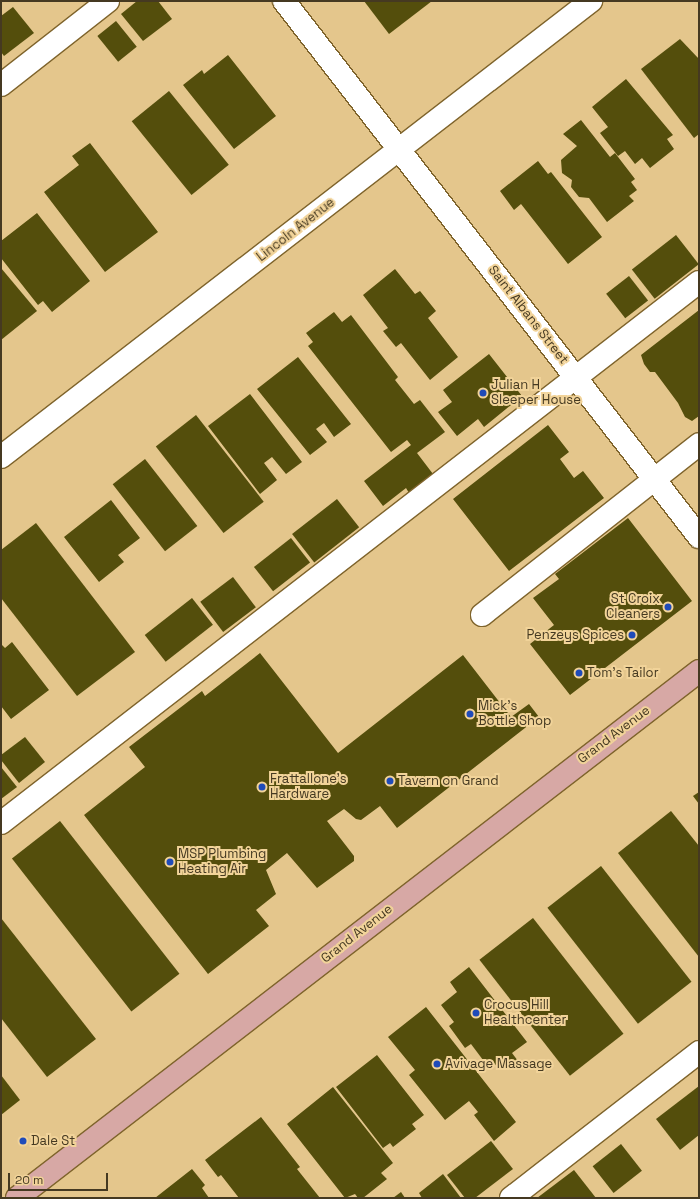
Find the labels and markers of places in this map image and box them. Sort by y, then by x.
place label: Julian H Sleeper House [491,378,581,409]
marker: Julian H Sleeper House [478,388,488,398]
place label: St Croix Cleaners [606,592,660,623]
marker: St Croix Cleaners [663,602,673,612]
place label: Penzeys Spices [527,627,624,643]
marker: Penzeys Spices [627,630,637,640]
place label: Tom's Tailor [587,665,659,681]
marker: Tom's Tailor [574,668,584,678]
place label: Mick's Bottle Shop [478,699,551,730]
marker: Mick's Bottle Shop [465,709,475,719]
place label: Frattallone's Hardware [270,772,347,803]
place label: Tavern on Grand [398,773,499,789]
marker: Tavern on Grand [385,776,395,786]
marker: Frattallone's Hardware [257,782,267,792]
place label: MSP Plumbing Heating Air [178,847,266,878]
marker: MSP Plumbing Heating Air [165,857,175,867]
place label: Crocus Hill Healthcenter [484,998,566,1029]
marker: Crocus Hill Healthcenter [471,1008,481,1018]
place label: Avivage Massage [445,1056,552,1072]
marker: Avivage Massage [432,1059,442,1069]
place label: Dale St [31,1133,75,1149]
marker: Dale St [18,1136,28,1146]

